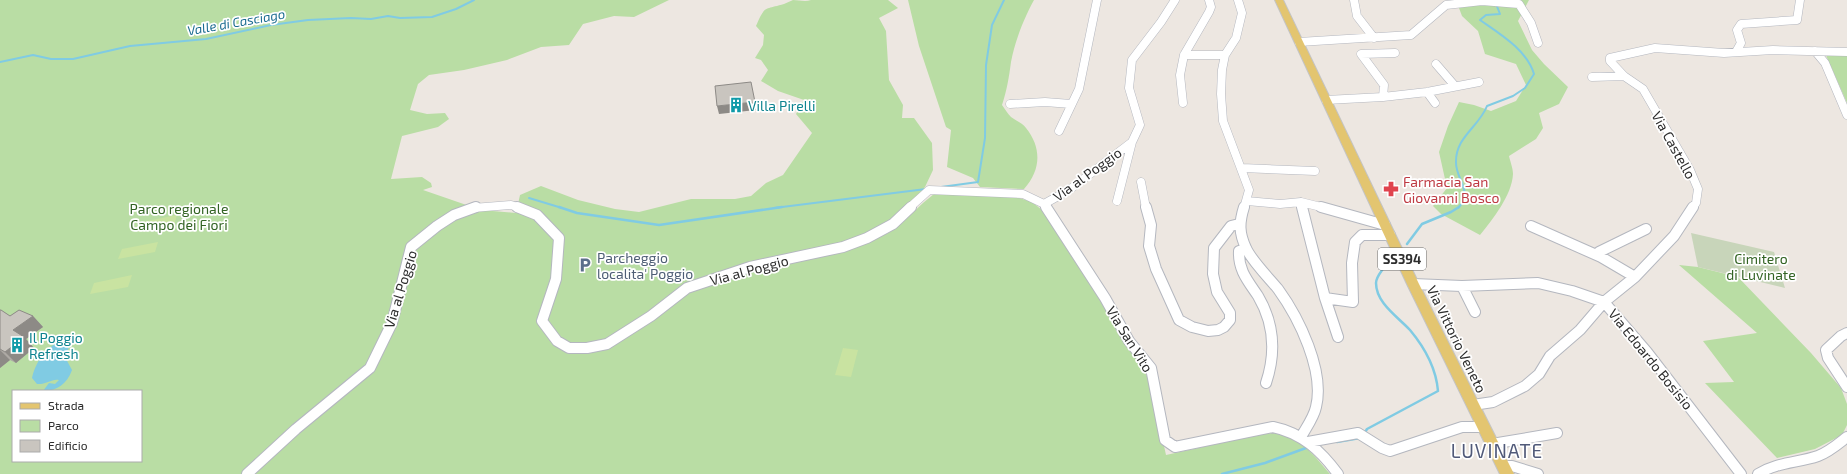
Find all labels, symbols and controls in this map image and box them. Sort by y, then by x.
water label: Valle di Casciago [186,6,286,38]
building icon: Villa Pirelli [727,96,745,114]
place label: Villa Pirelli [748,97,816,114]
street label: Via Castello [1648,108,1700,182]
street label: Via al Poggio [1049,143,1125,205]
place label: Farmacia San Giovanni Bosco [1403,173,1500,206]
pharmacy icon: Farmacia San Giovanni Bosco [1382,180,1400,198]
park label: Parco regionale Campo dei Fiori [130,200,228,233]
street label: Via al Poggio [380,248,420,330]
road number: SS394 [1378,248,1426,270]
place label: Parcheggio localita' Poggio [597,249,693,282]
park label: Cimitero di Luvinate [1726,250,1796,283]
street label: Via al Poggio [708,251,790,289]
parking icon: Parcheggio localita' Poggio [576,256,594,274]
street label: Via Vittorio Veneto [1424,283,1490,396]
street label: Via San Vito [1103,303,1157,375]
street label: Via Edoardo Bosisio [1605,305,1697,413]
place label: Il Poggio Refresh [29,329,83,362]
building icon: Il Poggio Refresh [8,336,26,354]
legend [12,390,142,462]
text: Strada [48,398,84,412]
text: Parco [48,418,79,432]
text: Edificio [48,438,88,452]
district label: LUVINATE [1451,439,1543,462]

